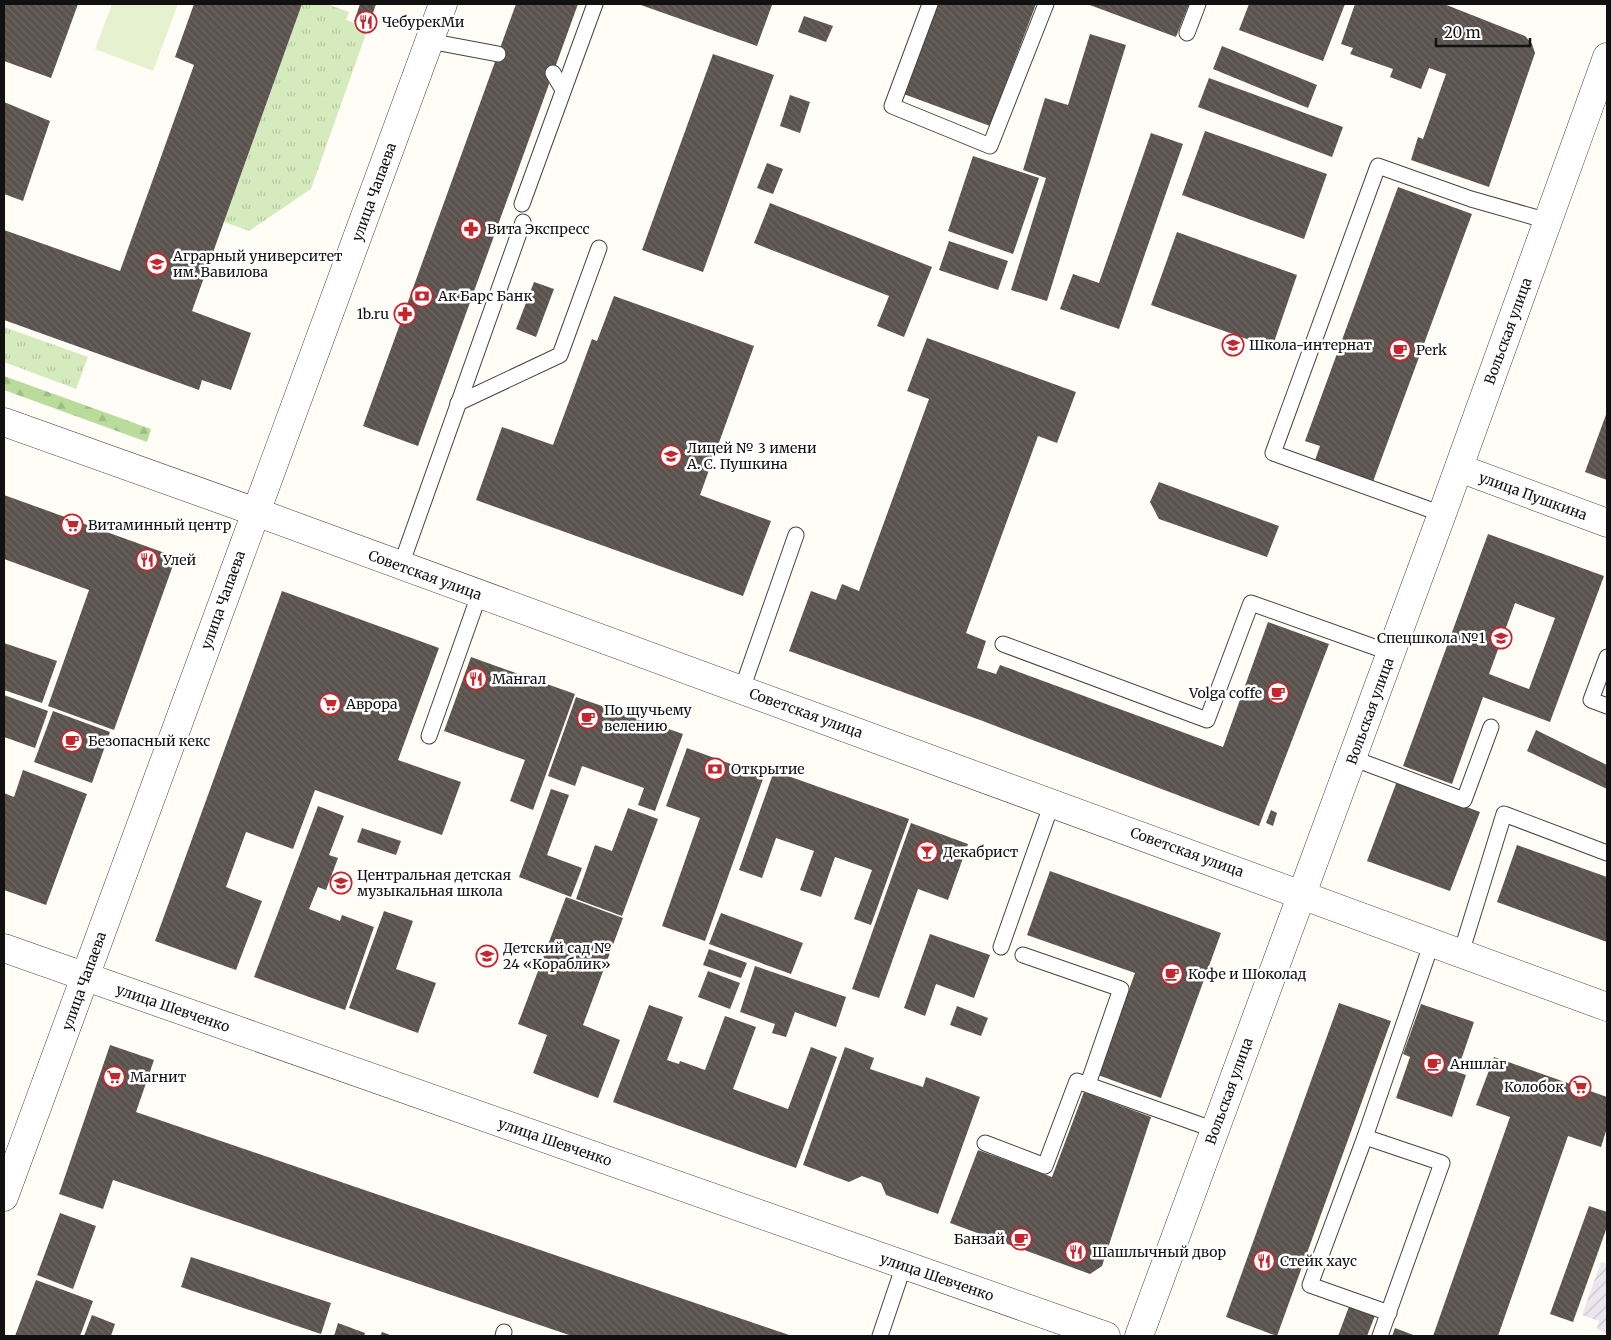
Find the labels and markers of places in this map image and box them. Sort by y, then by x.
restaurant icon: ЧебурекМи [354,10,378,34]
place label: ЧебурекМи [382,13,465,31]
pharmacy icon: Вита Экспресс [459,217,483,241]
place label: Вита Экспресс [487,220,590,238]
place label: Аграрный университет им. Вавилова [172,247,343,281]
school or university icon: Аграрный университет им. Вавилова [145,252,169,276]
bank icon: Ак Барс Банк [410,284,434,308]
place label: Ак Барс Банк [437,287,532,305]
pharmacy icon: 1b.ru [393,302,417,326]
place label: 1b.ru [357,305,389,323]
school or university icon: Школа-интернат [1221,333,1245,357]
place label: Школа-интернат [1249,336,1372,354]
cafe icon: Perk [1388,338,1412,362]
place label: Perk [1416,341,1447,359]
place label: Лицей № 3 имени А. С. Пушкина [686,439,817,473]
school or university icon: Лицей № 3 имени А. С. Пушкина [659,444,683,468]
supermarket icon: Витаминный центр [60,513,84,537]
place label: Витаминный центр [88,516,232,534]
restaurant icon: Улей [135,548,159,572]
place label: Улей [162,551,196,569]
school or university icon: Спецшкола №1 [1489,626,1513,650]
place label: Спецшкола №1 [1377,629,1485,647]
restaurant icon: Мангал [464,667,488,691]
place label: Мангал [492,670,546,688]
cafe icon: Volga coffe [1266,681,1290,705]
place label: Volga coffe [1188,684,1262,702]
supermarket icon: Аврора [318,692,342,716]
place label: Аврора [345,695,398,713]
place label: По щучьему велению [604,701,693,735]
cafe icon: По щучьему велению [576,706,600,730]
cafe icon: Безопасный кекс [60,729,84,753]
place label: Безопасный кекс [88,732,210,750]
bank icon: Открытие [703,757,727,781]
place label: Открытие [731,760,805,778]
bar icon: Декабрист [915,840,939,864]
place label: Декабрист [943,843,1019,861]
place label: Центральная детская музыкальная школа [357,866,511,900]
school or university icon: Центральная детская музыкальная школа [329,871,353,895]
place label: Детский сад № 24 «Кораблик» [503,939,612,973]
school or university icon: Детский сад № 24 «Кораблик» [475,944,499,968]
cafe icon: Кофе и Шоколад [1160,962,1184,986]
place label: Кофе и Шоколад [1188,965,1307,983]
cafe icon: Аншлаг [1422,1052,1446,1076]
place label: Аншлаг [1449,1055,1506,1073]
supermarket icon: Магнит [102,1065,126,1089]
place label: Магнит [130,1068,187,1086]
supermarket icon: Колобок [1568,1075,1592,1099]
place label: Колобок [1504,1078,1564,1096]
cafe icon: Банзай [1009,1227,1033,1251]
place label: Банзай [954,1230,1005,1248]
restaurant icon: Шашлычный двор [1064,1240,1088,1264]
place label: Шашлычный двор [1092,1243,1226,1261]
restaurant icon: Стейк хаус [1252,1249,1276,1273]
place label: Стейк хаус [1280,1252,1357,1270]

